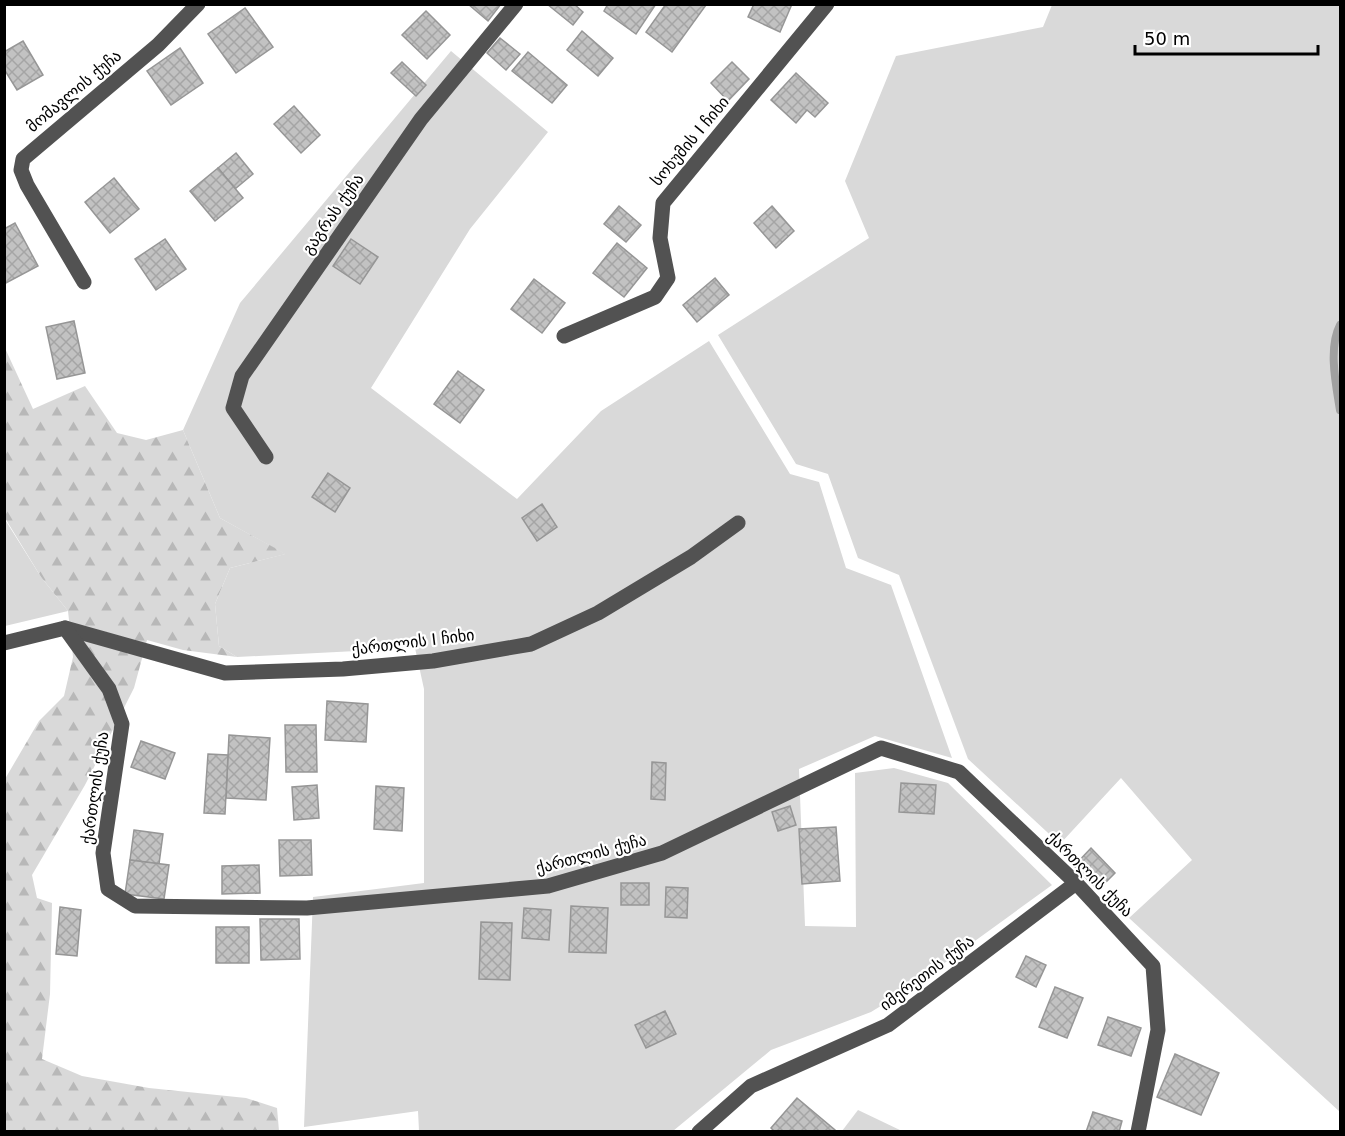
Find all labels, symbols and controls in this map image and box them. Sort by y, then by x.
scale bar [1135,18,1318,56]
text: 50 m [1144,28,1190,49]
street label: მომავლის ქუჩა [23,46,125,136]
street label: სოხუმის I ჩიხი [647,92,733,190]
street label: გაგრას ქუჩა [298,170,368,258]
street label: ქართლის I ჩიხი [350,625,476,659]
street label: ქართლის ქუჩა [78,730,112,846]
street label: ქართლის ქუჩა [1043,827,1137,921]
street label: ქართლის ქუჩა [534,830,648,878]
street label: იმერეთის ქუჩა [876,931,978,1015]

